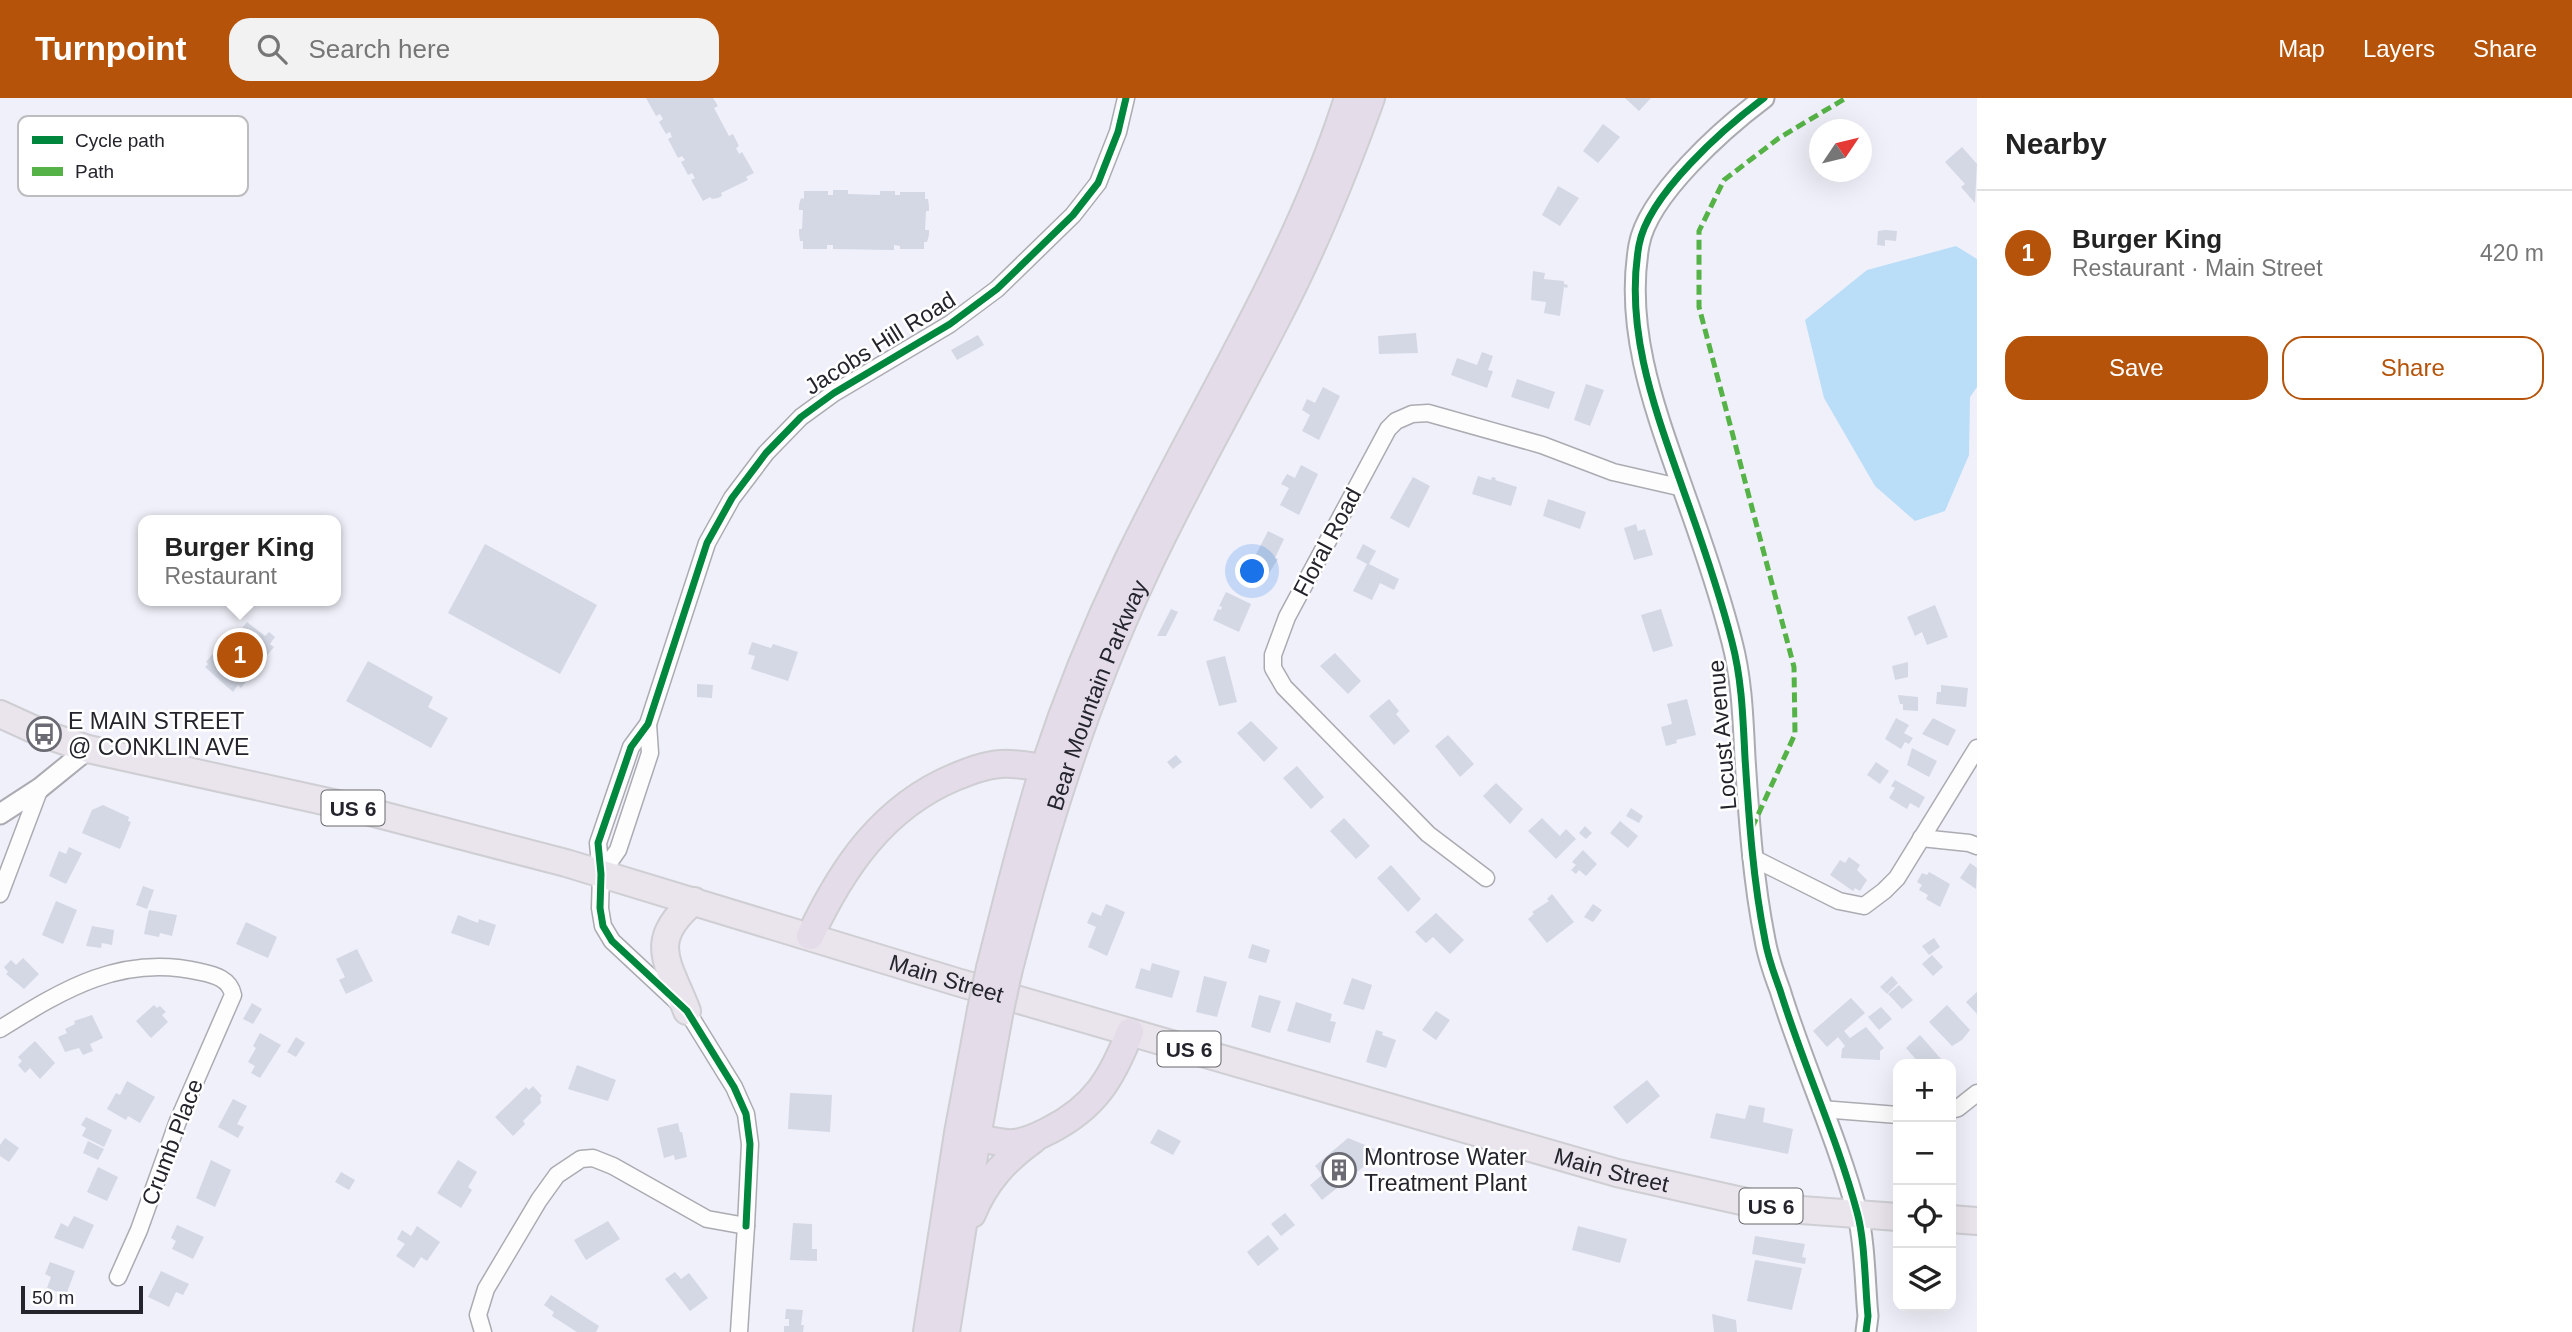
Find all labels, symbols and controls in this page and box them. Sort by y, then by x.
search box [229,18,719,81]
text: Turnpoint [35,30,187,67]
icon: search [253,30,291,68]
text: Search here [309,34,450,64]
text: Map [2278,35,2325,62]
text: Layers [2363,35,2435,62]
text: Share [2473,35,2537,62]
legend [18,116,248,196]
north arrow [1809,119,1872,182]
text: Nearby [2005,127,2107,160]
text: Cycle path [75,130,165,151]
text: Path [75,161,114,182]
text: Burger King [2072,224,2222,254]
text: 1 [2022,240,2034,266]
text: 420 m [2480,240,2544,266]
text: Restaurant · Main Street [2072,255,2323,281]
street label: Jacobs Hill Road [800,286,960,400]
button: Save [2005,336,2268,400]
button: Share [2282,336,2544,400]
street label: Floral Road [1288,483,1366,601]
popup [138,515,341,606]
text: Burger King [164,532,315,562]
your location [1235,554,1269,588]
text: Restaurant [164,563,277,589]
street label: Bear Mountain Parkway [1042,576,1153,813]
pin: 1 [217,629,263,681]
street label: Locust Avenue [1702,659,1742,811]
place label: E MAIN STREET @ CONKLIN AVE [68,708,249,760]
bus stop icon: E MAIN STREET @ CONKLIN AVE [25,715,63,753]
road number: US 6 [322,790,384,826]
street label: Main Street [886,949,1007,1008]
road number: US 6 [1158,1032,1220,1066]
map controls [1893,1059,1956,1311]
button: + [1893,1059,1956,1122]
street label: Crumb Place [136,1075,208,1209]
button: − [1893,1122,1956,1185]
street label: Main Street [1551,1142,1672,1197]
place label: Montrose Water Treatment Plant [1364,1144,1527,1196]
building icon: Montrose Water Treatment Plant [1320,1151,1358,1189]
button: locate [1893,1185,1956,1248]
road number: US 6 [1740,1188,1802,1224]
button: layers [1893,1248,1956,1311]
scale bar [21,1283,144,1315]
text: 50 m [32,1287,74,1308]

